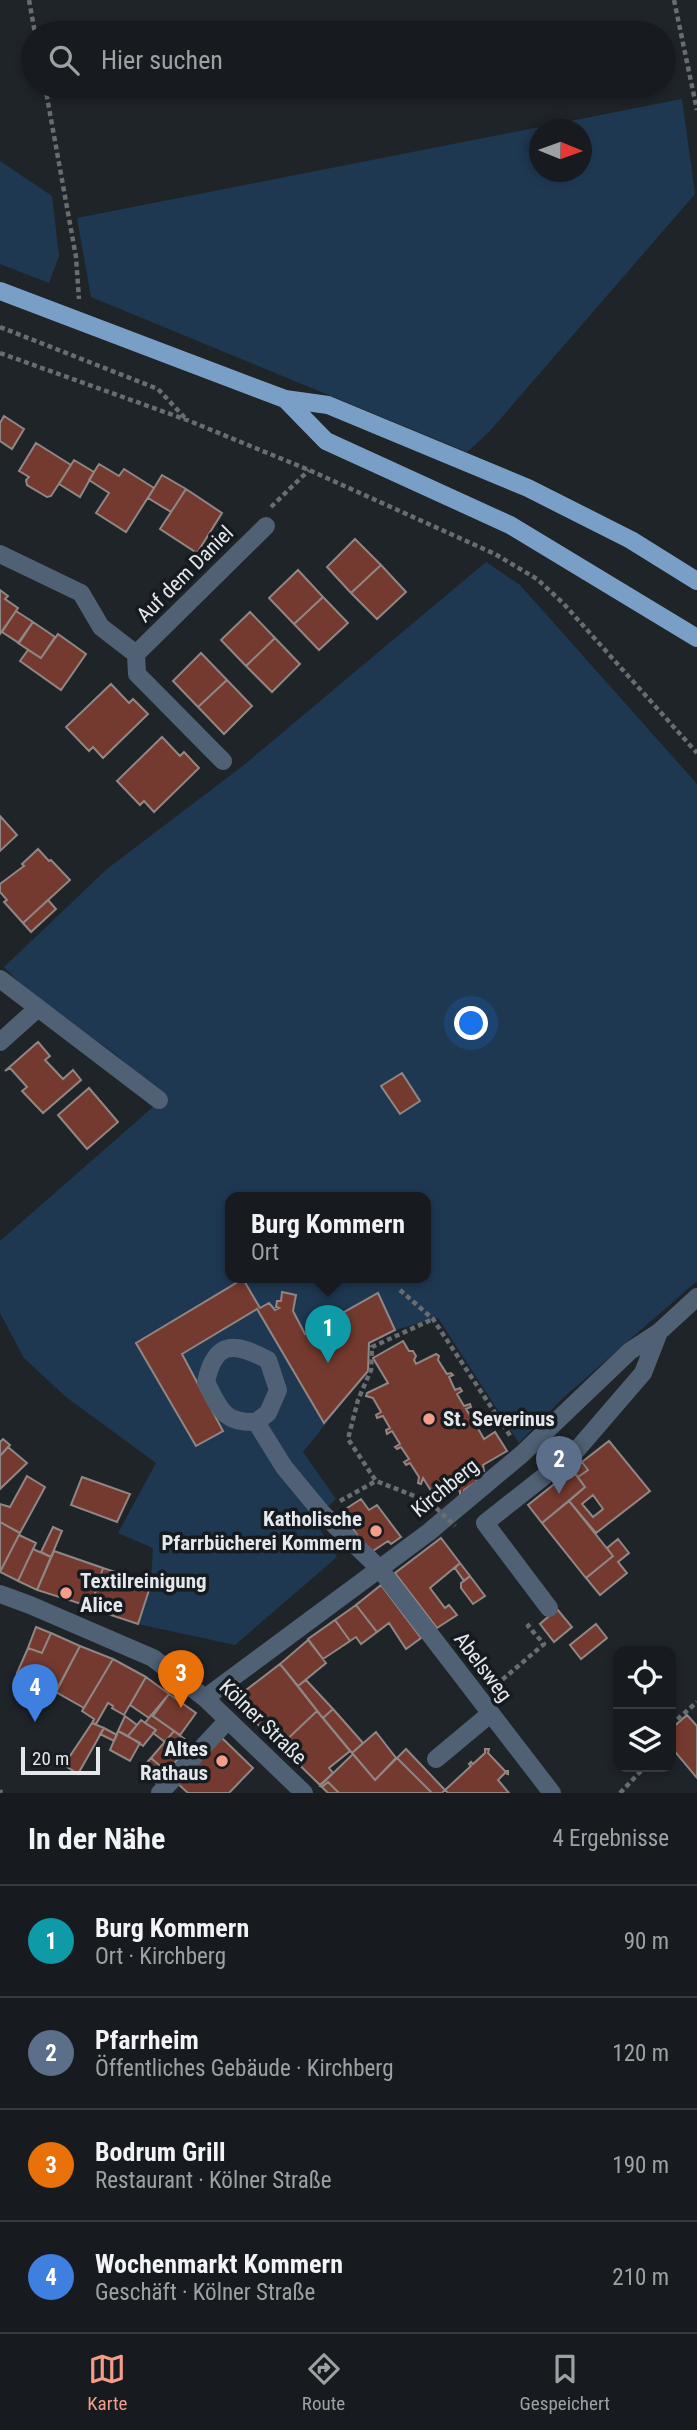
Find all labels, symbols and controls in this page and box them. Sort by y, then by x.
search box [21,21,676,98]
icon: search [45,41,83,79]
text: Hier suchen [101,45,223,75]
north arrow [529,119,592,182]
street label: Auf dem Daniel [132,521,238,627]
your location [454,1006,488,1040]
popup [225,1192,431,1283]
text: Burg Kommern [251,1209,405,1239]
text: Ort [251,1239,279,1266]
pin: 1 [305,1305,351,1363]
place label: St. Severinus [443,1407,555,1431]
marker: St. Severinus [421,1411,437,1427]
pin: 2 [536,1436,582,1494]
street label: Kirchberg [407,1454,483,1522]
place label: Katholische Pfarrbücherei Kommern [161,1507,362,1555]
marker: Katholische Pfarrbücherei Kommern [368,1523,384,1539]
place label: Textilreinigung Alice [80,1569,207,1617]
marker: Textilreinigung Alice [58,1585,74,1601]
street label: Abelsweg [449,1628,517,1706]
map controls [613,1646,676,1772]
button: locate [613,1646,676,1709]
pin: 3 [158,1650,204,1708]
pin: 4 [12,1664,58,1722]
street label: Kölner Straße [214,1675,312,1770]
button: layers [613,1709,676,1772]
place label: Altes Rathaus [140,1737,208,1785]
scale bar [21,1744,100,1776]
text: 20 m [32,1747,69,1770]
marker: Altes Rathaus [214,1753,230,1769]
text: In der Nähe [28,1821,165,1856]
text: 4 Ergebnisse [552,1825,669,1852]
text: Burg Kommern [95,1913,249,1943]
text: 1 [45,1928,57,1955]
text: 90 m [624,1928,669,1955]
text: Ort · Kirchberg [95,1943,226,1970]
text: Pfarrheim [95,2025,199,2055]
text: 2 [45,2040,57,2067]
text: 120 m [612,2040,669,2067]
text: Öffentliches Gebäude · Kirchberg [95,2055,393,2082]
text: Bodrum Grill [95,2137,226,2167]
text: 3 [45,2152,57,2179]
text: 190 m [612,2152,669,2179]
text: Restaurant · Kölner Straße [95,2167,331,2194]
text: Wochenmarkt Kommern [95,2249,343,2279]
text: 4 [45,2264,57,2291]
text: 210 m [612,2264,669,2291]
text: Geschäft · Kölner Straße [95,2279,315,2306]
tab: Karte [87,2350,127,2415]
tab: Route [302,2350,345,2415]
tab: Gespeichert [520,2350,610,2415]

